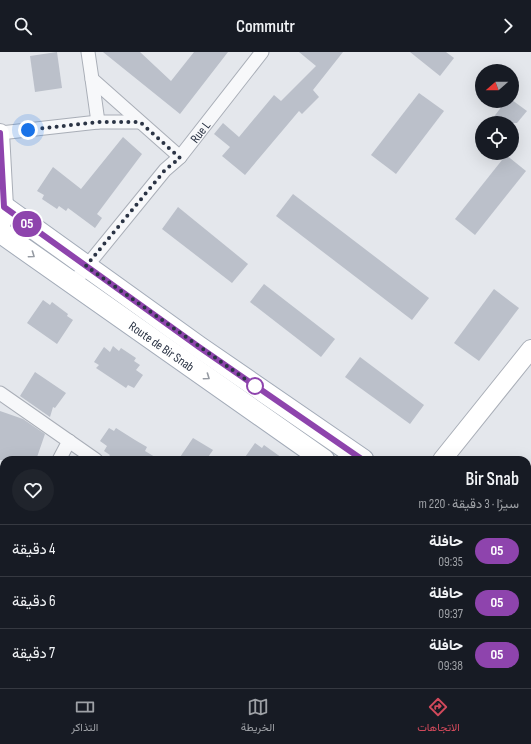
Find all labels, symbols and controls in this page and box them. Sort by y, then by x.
icon: search [12,15,34,37]
icon: forward [497,15,519,37]
text: Commutr [236,16,295,37]
north arrow [475,64,519,108]
map controls [475,64,519,160]
button: locate [475,116,519,160]
street label: Rue L [187,118,214,147]
your location [18,120,38,140]
line badge: 05 [9,211,45,237]
text: 05 [21,215,33,232]
one-way arrow [28,250,35,258]
street label: Route de Bir Snab [126,318,197,375]
one-way arrow [203,372,210,379]
unlabelled marker [246,377,264,395]
text: Bir Snab [465,468,519,491]
button: heart [12,469,54,511]
text: سيرًا · 3 دقيقة · 220 m [418,496,519,512]
text: حافلة [429,532,463,551]
text: 4 دقيقة [12,540,55,559]
text: 05 [491,542,503,559]
text: 09:35 [438,554,463,570]
text: حافلة [429,584,463,603]
text: 6 دقيقة [12,592,56,611]
text: 05 [491,594,503,611]
text: 09:37 [438,606,463,622]
text: حافلة [429,636,463,655]
text: 7 دقيقة [12,644,55,663]
text: 05 [491,646,503,663]
text: 09:38 [438,658,463,674]
tab: التذاكر [71,696,98,737]
tab: الخريطة [241,696,275,737]
tab: الاتجاهات [417,696,460,737]

